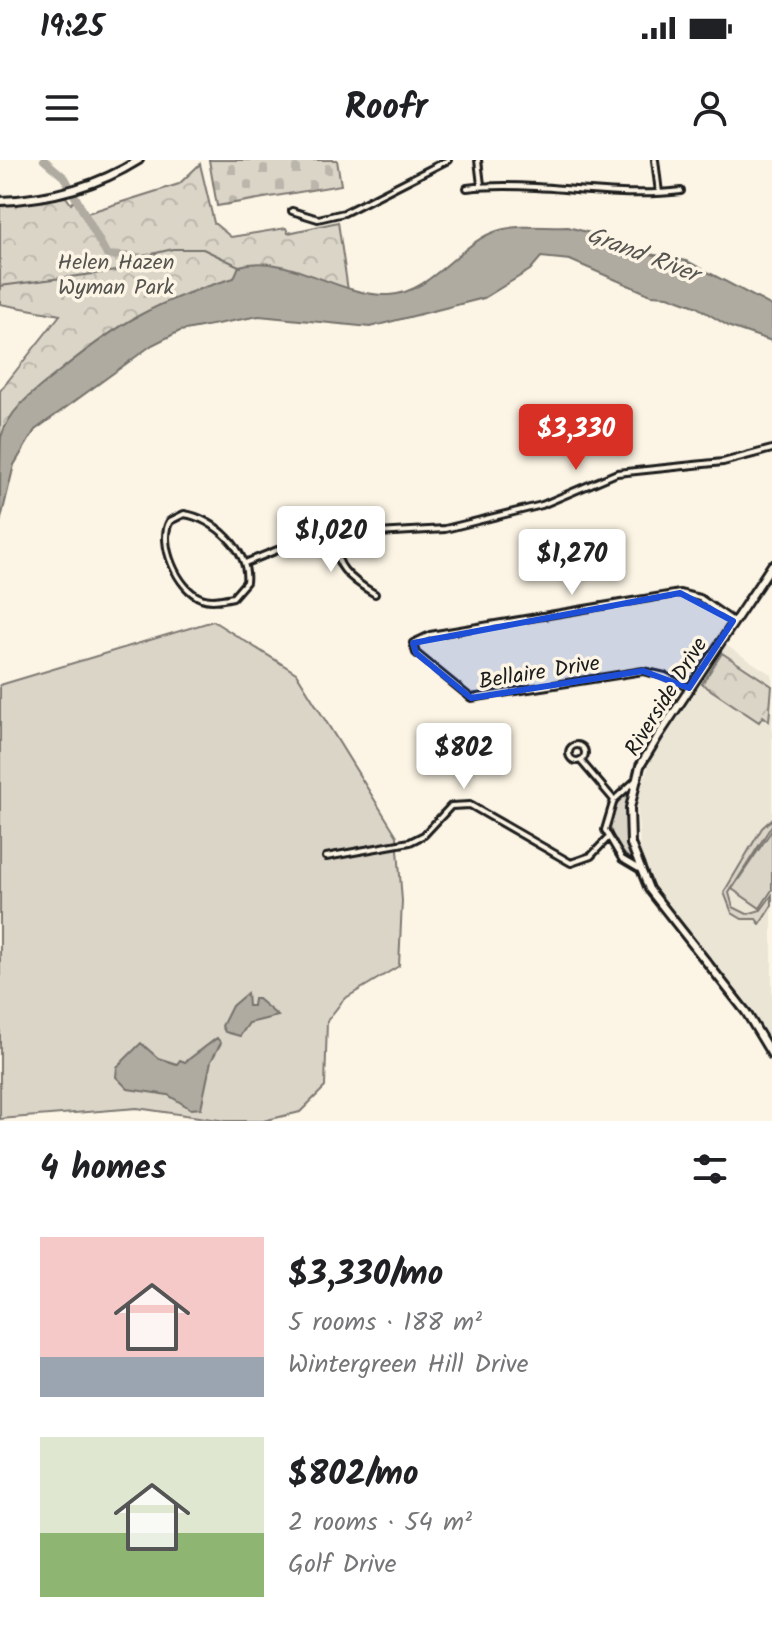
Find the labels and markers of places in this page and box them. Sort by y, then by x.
pin: $3,330 [511,404,641,472]
pin: $1,020 [266,506,396,574]
pin: $1,270 [507,529,637,597]
pin: $802 [417,723,511,791]

